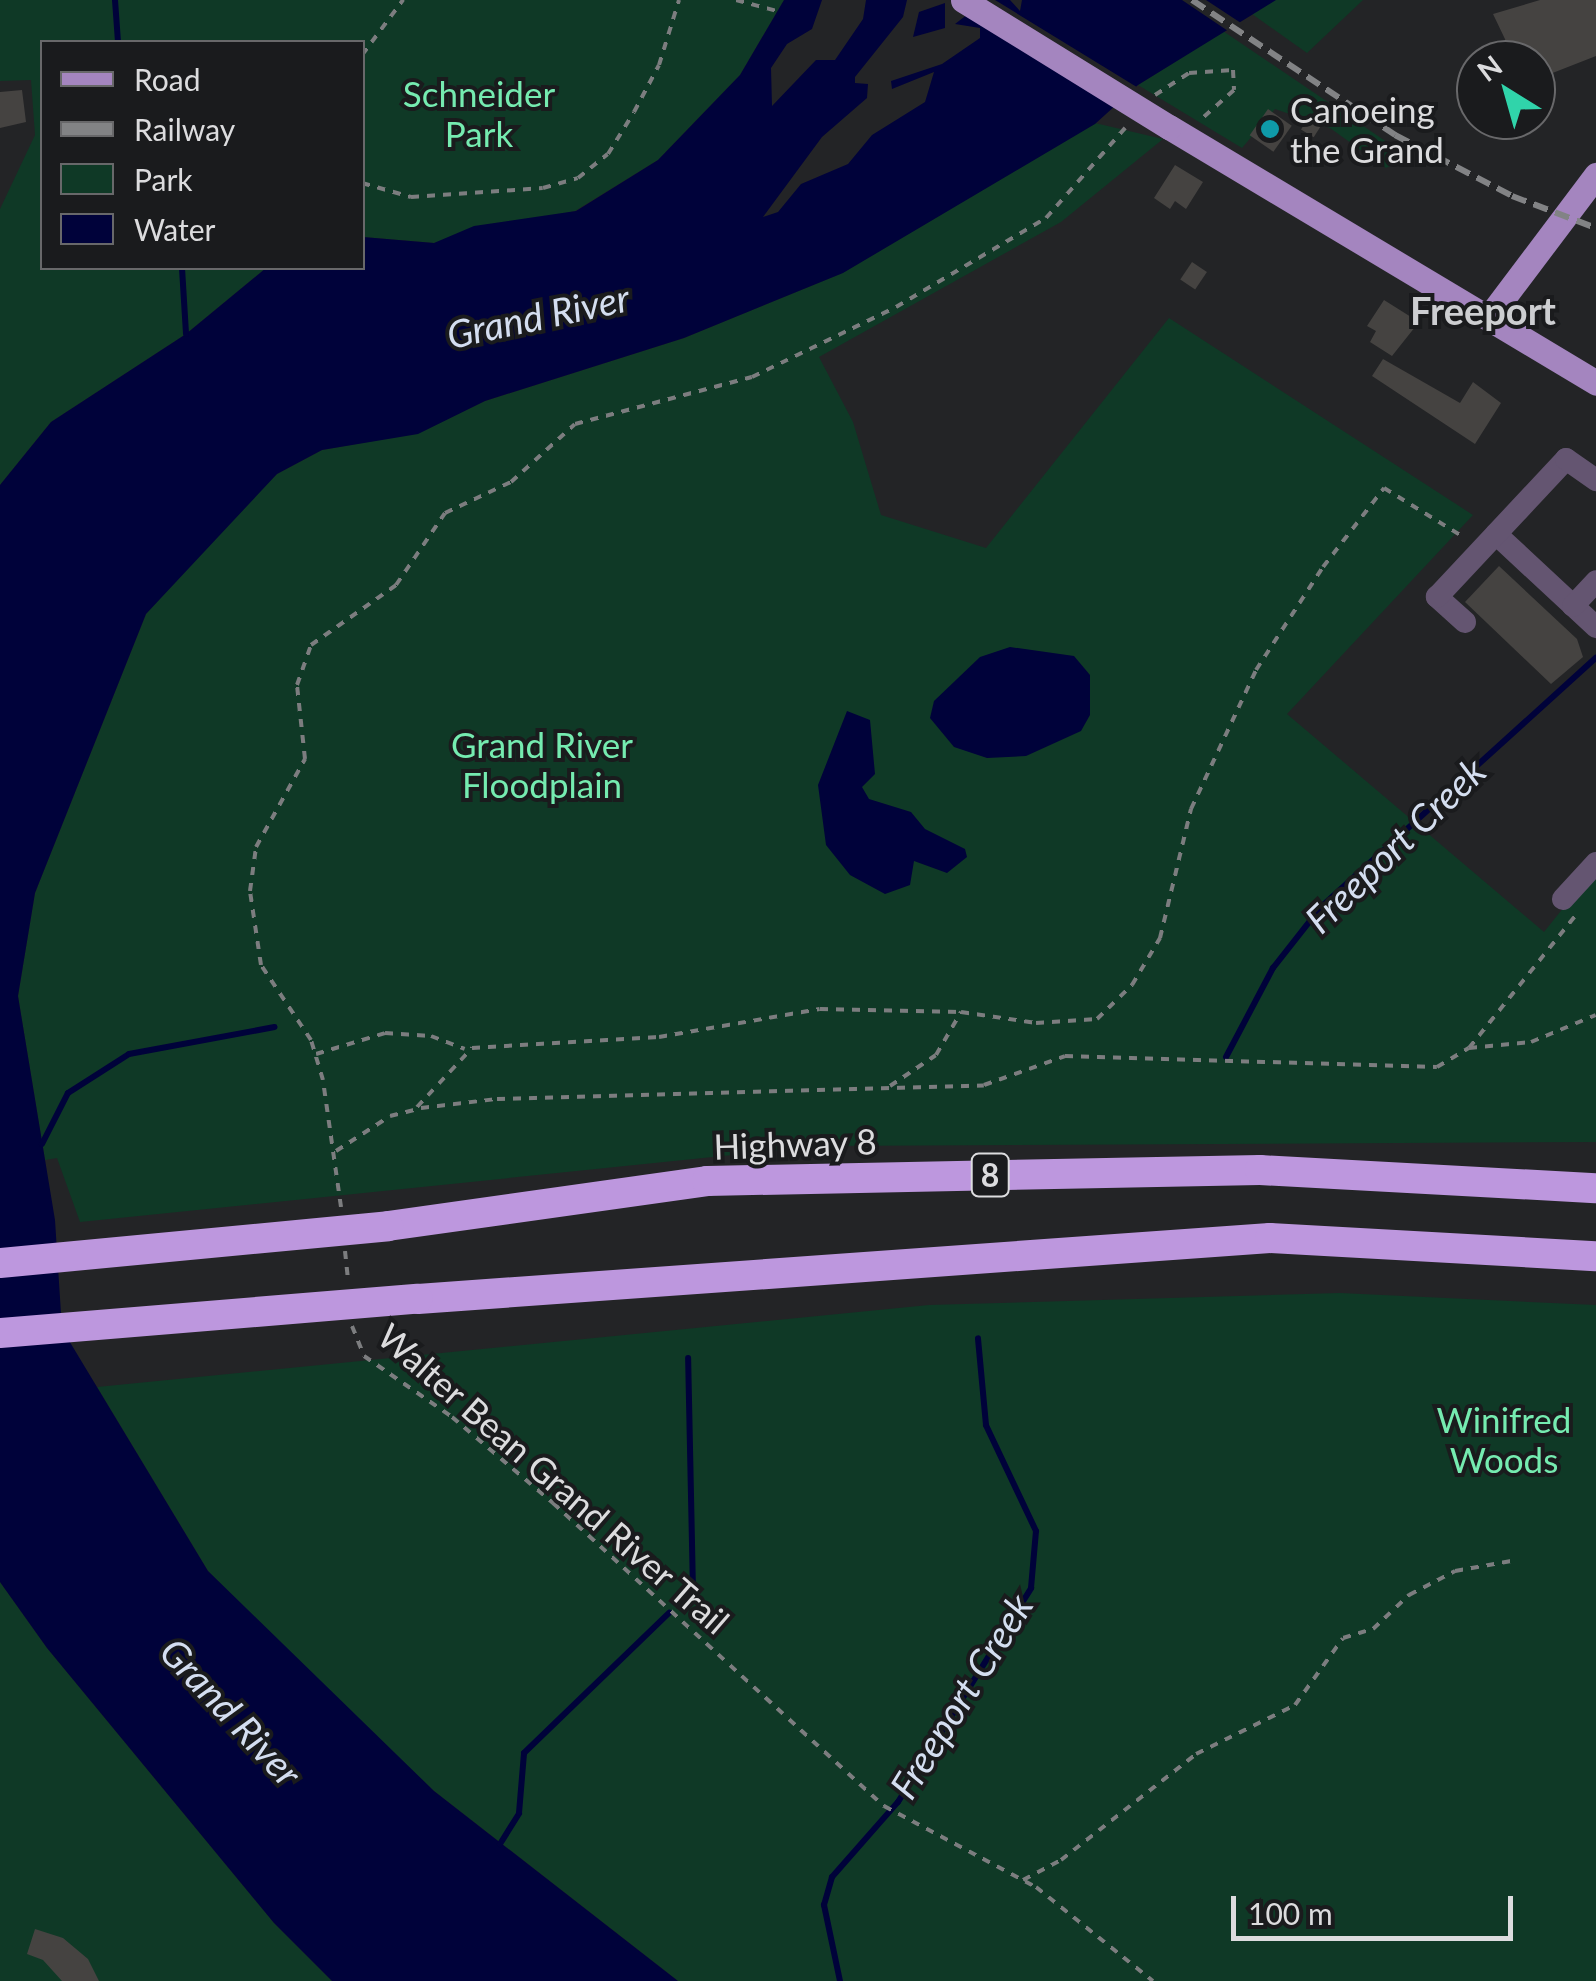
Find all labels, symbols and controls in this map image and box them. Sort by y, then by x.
legend [40,40,365,270]
north arrow [1456,40,1556,140]
text: N [1470,48,1508,88]
text: Road [134,61,201,97]
park label: Schneider Park [403,72,555,154]
place label: Canoeing the Grand [1290,88,1444,170]
text: Railway [134,111,235,147]
marker: Canoeing the Grand [1259,118,1281,140]
text: Park [134,161,193,197]
text: Water [134,211,216,247]
water label: Grand River [442,274,634,358]
district label: Freeport [1410,288,1556,334]
park label: Grand River Floodplain [451,723,633,805]
water label: Freeport Creek [1296,748,1494,942]
street label: Highway 8 [712,1119,878,1167]
road number: 8 [970,1148,1010,1202]
street label: Walter Bean Grand River Trail [369,1313,739,1643]
park label: Winifred Woods [1437,1398,1571,1480]
water label: Freeport Creek [880,1585,1042,1807]
water label: Grand River [151,1629,311,1795]
scale bar [1236,1876,1518,1938]
text: 100 m [1248,1895,1333,1931]

